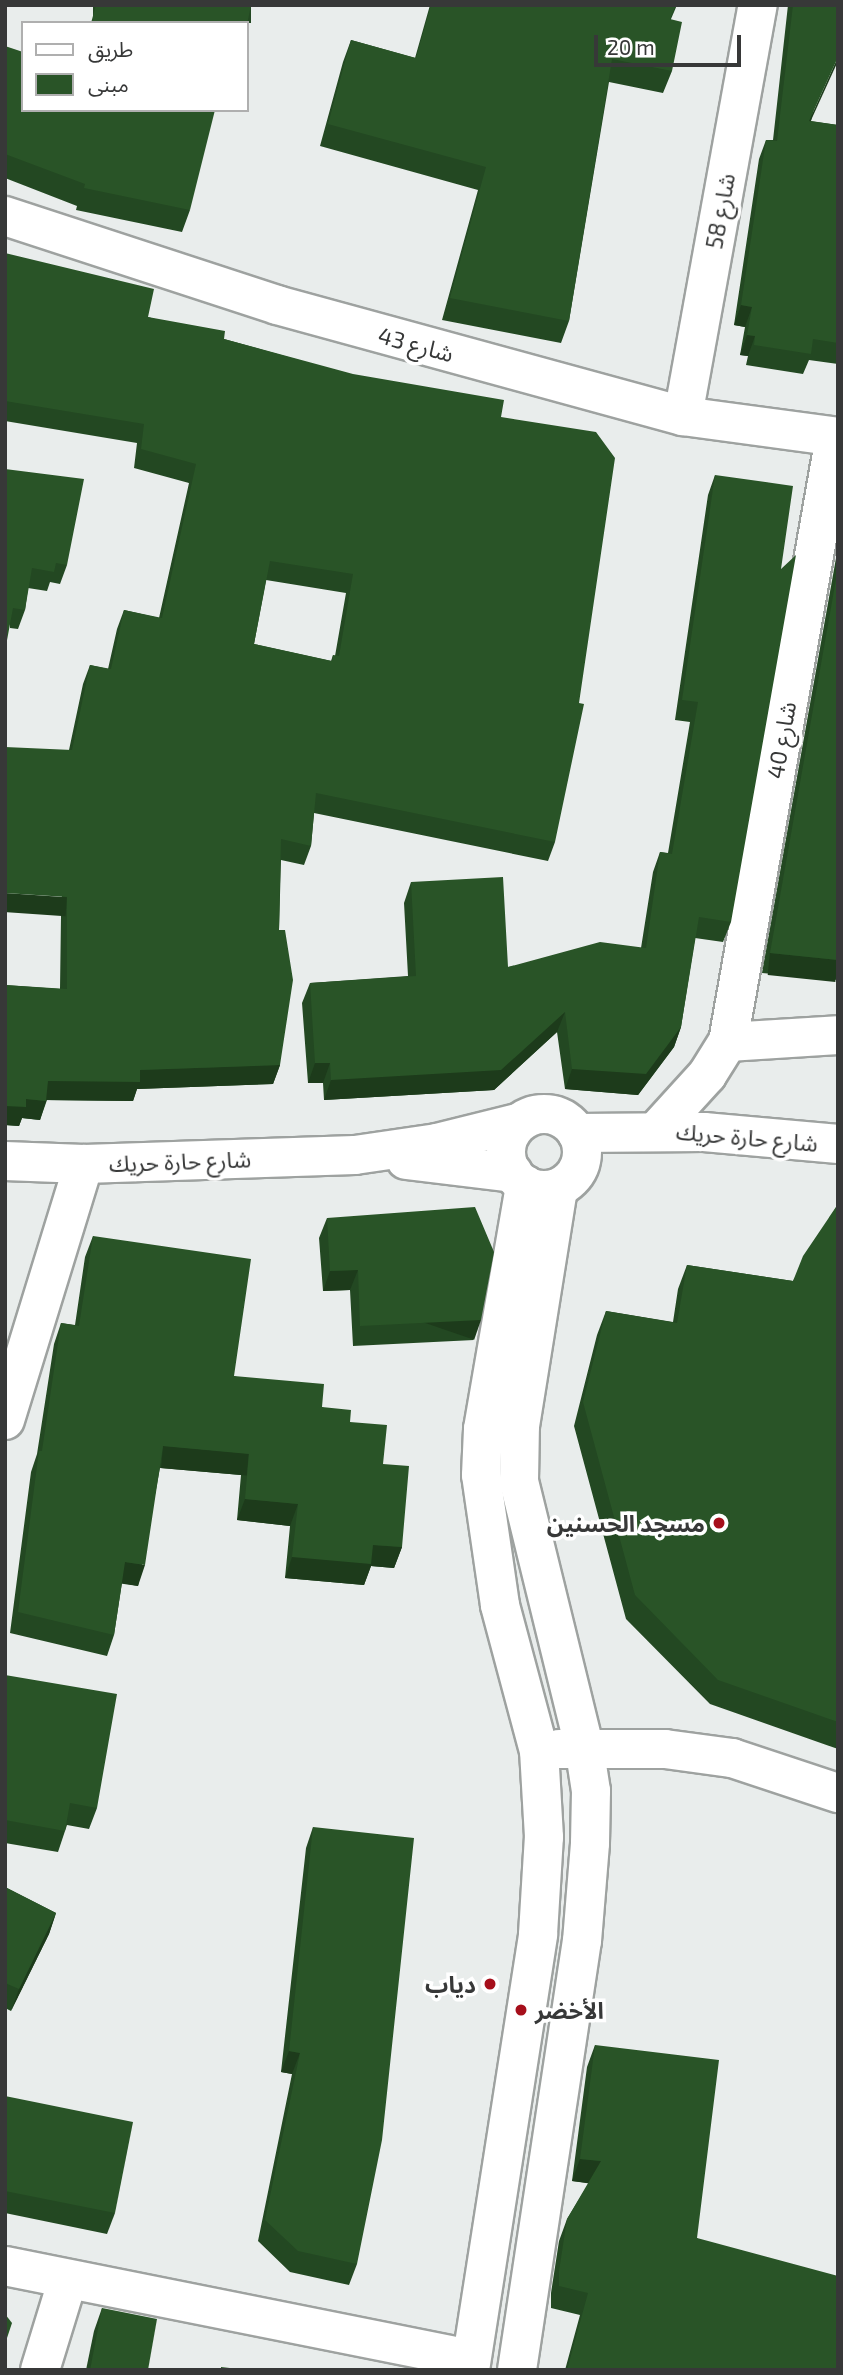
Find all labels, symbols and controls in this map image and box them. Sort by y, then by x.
legend [21,21,248,112]
scale bar [598,21,745,65]
text: 20 m [607,34,655,59]
text: طريق [88,36,133,61]
text: مبنى [88,71,129,96]
street label: شارع 58 [700,171,740,251]
street label: شارع 43 [375,321,457,367]
street label: شارع 40 [761,699,801,781]
street label: شارع حارة حريك [675,1117,819,1157]
street label: شارع حارة حريك [108,1145,252,1177]
place label: مسجد الحسنين [547,1509,705,1537]
marker: مسجد الحسنين [711,1515,727,1531]
place label: دياب [425,1970,476,1998]
marker: دياب [482,1976,498,1992]
place label: الأخضر [535,1996,604,2024]
marker: الأخضر [513,2002,529,2018]

